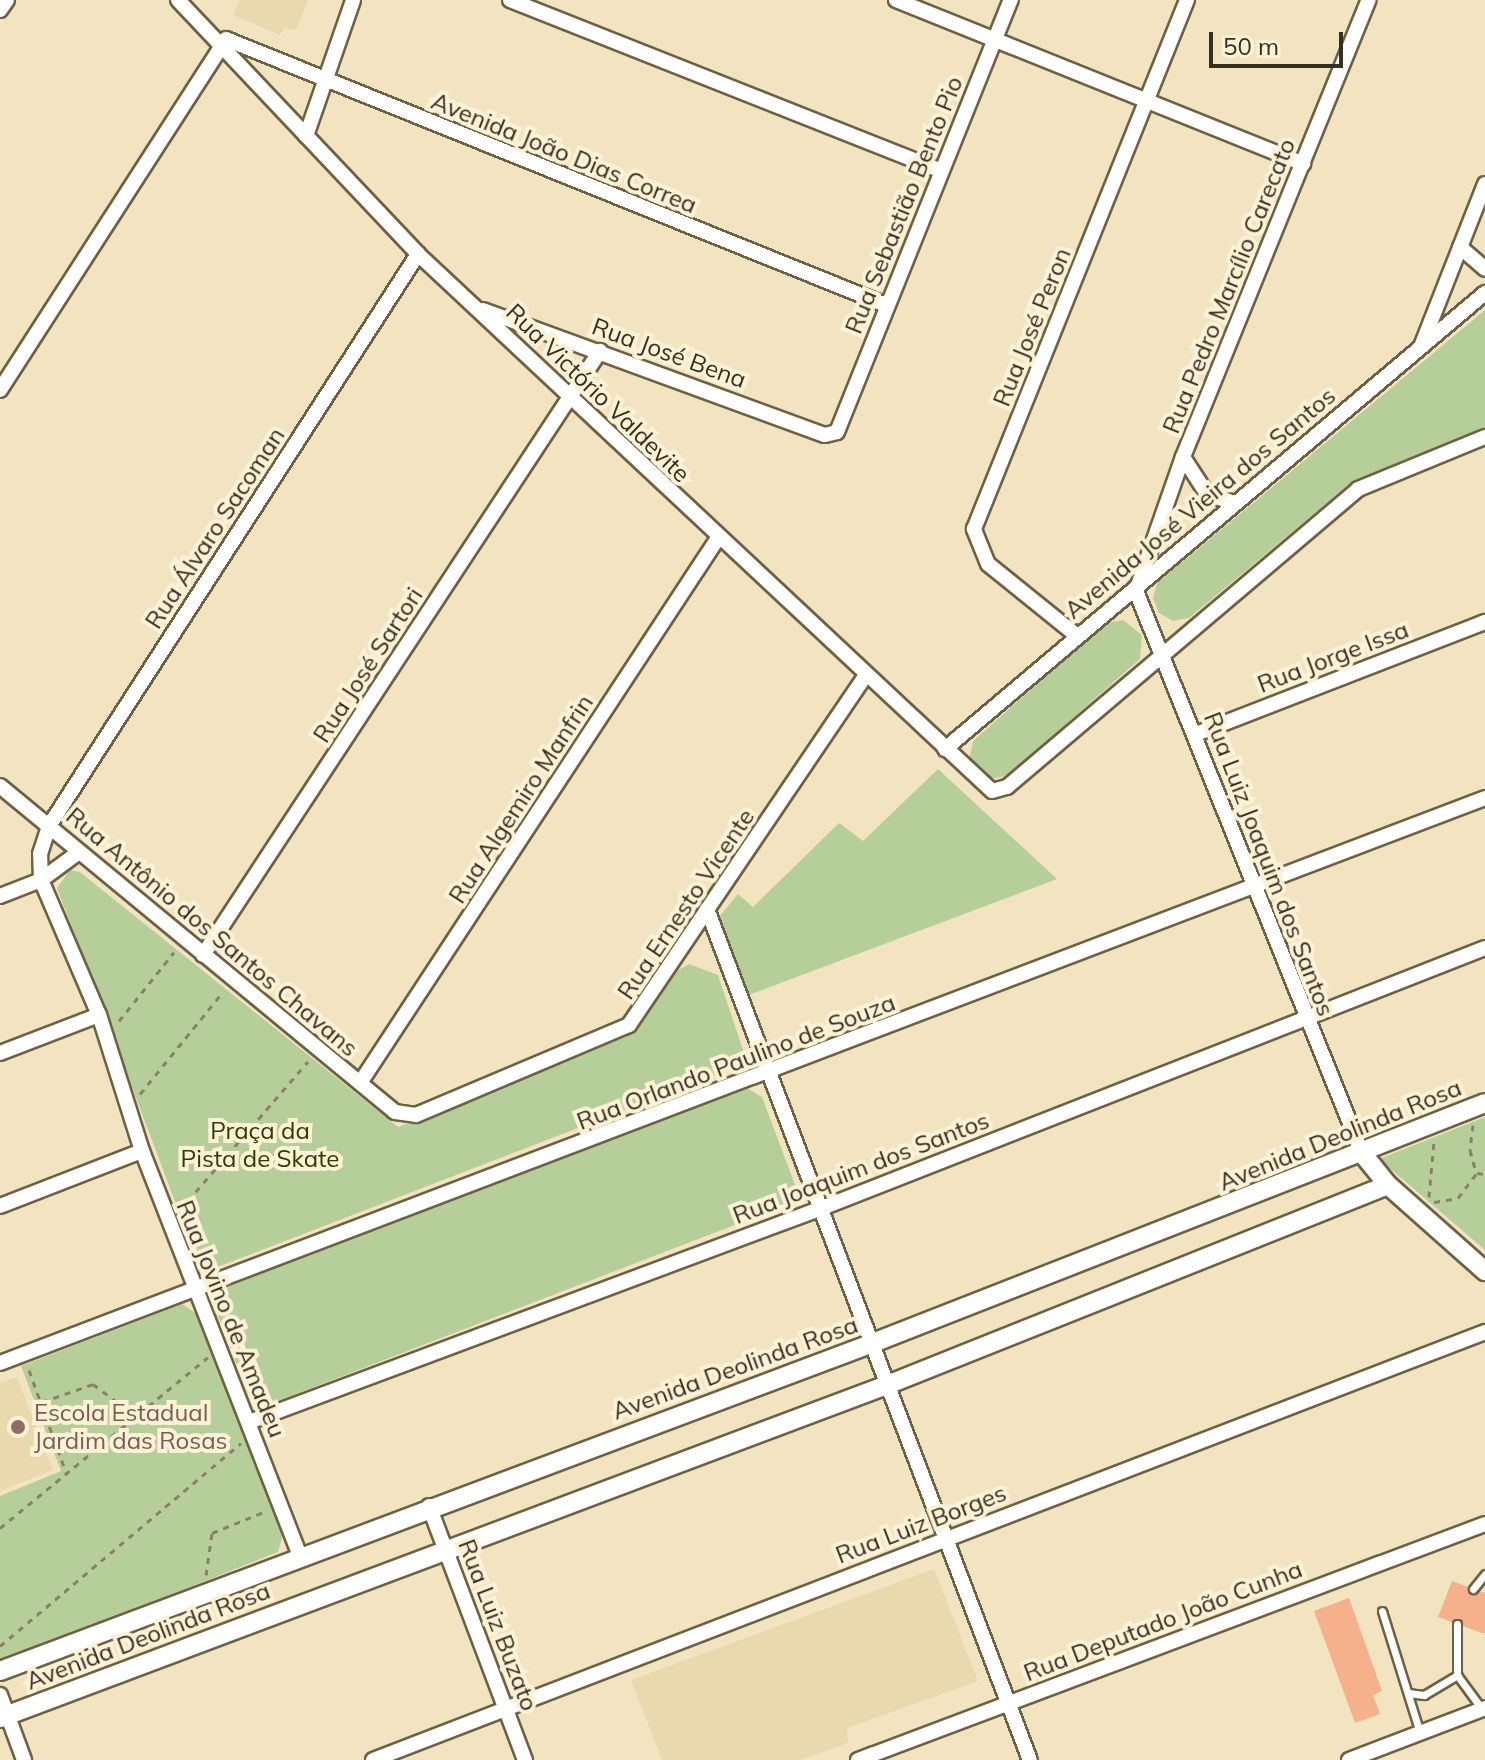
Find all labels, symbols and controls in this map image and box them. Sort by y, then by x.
scale bar [1213,16,1347,66]
text: 50 m [1223,31,1279,61]
street label: Rua Sebastião Bento Pio [839,72,969,338]
street label: Avenida João Dias Correa [427,87,701,219]
street label: Rua Pedro Marcílio Carecato [1157,135,1301,437]
street label: Rua José Peron [987,244,1077,410]
street label: Rua Victório Valdevite [500,298,696,488]
street label: Rua José Bena [588,312,750,394]
street label: Avenida José Vieira dos Santos [1059,381,1341,625]
street label: Rua Álvaro Sacoman [139,422,291,634]
street label: Rua José Sartori [307,582,429,748]
street label: Rua Jorge Issa [1253,615,1413,699]
street label: Rua Algemiro Manfrin [443,689,599,909]
street label: Rua Luiz Joaquim dos Santos [1198,708,1340,1020]
street label: Rua Antônio dos Santos Chavans [60,801,364,1063]
street label: Rua Ernesto Vicente [612,803,760,1005]
street label: Rua Orlando Paulino de Souza [573,988,899,1136]
street label: Avenida Deolinda Rosa [1215,1073,1465,1197]
street label: Rua Joaquim dos Santos [729,1106,993,1230]
park label: Praça da Pista de Skate [181,1117,339,1173]
street label: Rua Jovino de Amadeu [170,1196,292,1442]
street label: Avenida Deolinda Rosa [608,1310,862,1426]
place label: Escola Estadual Jardim das Rosas [34,1399,228,1455]
marker: Escola Estadual Jardim das Rosas [9,1418,27,1436]
street label: Rua Luiz Borges [832,1478,1010,1570]
street label: Rua Luiz Buzato [452,1535,544,1715]
street label: Rua Deputado João Cunha [1020,1555,1306,1687]
street label: Avenida Deolinda Rosa [22,1576,274,1696]

